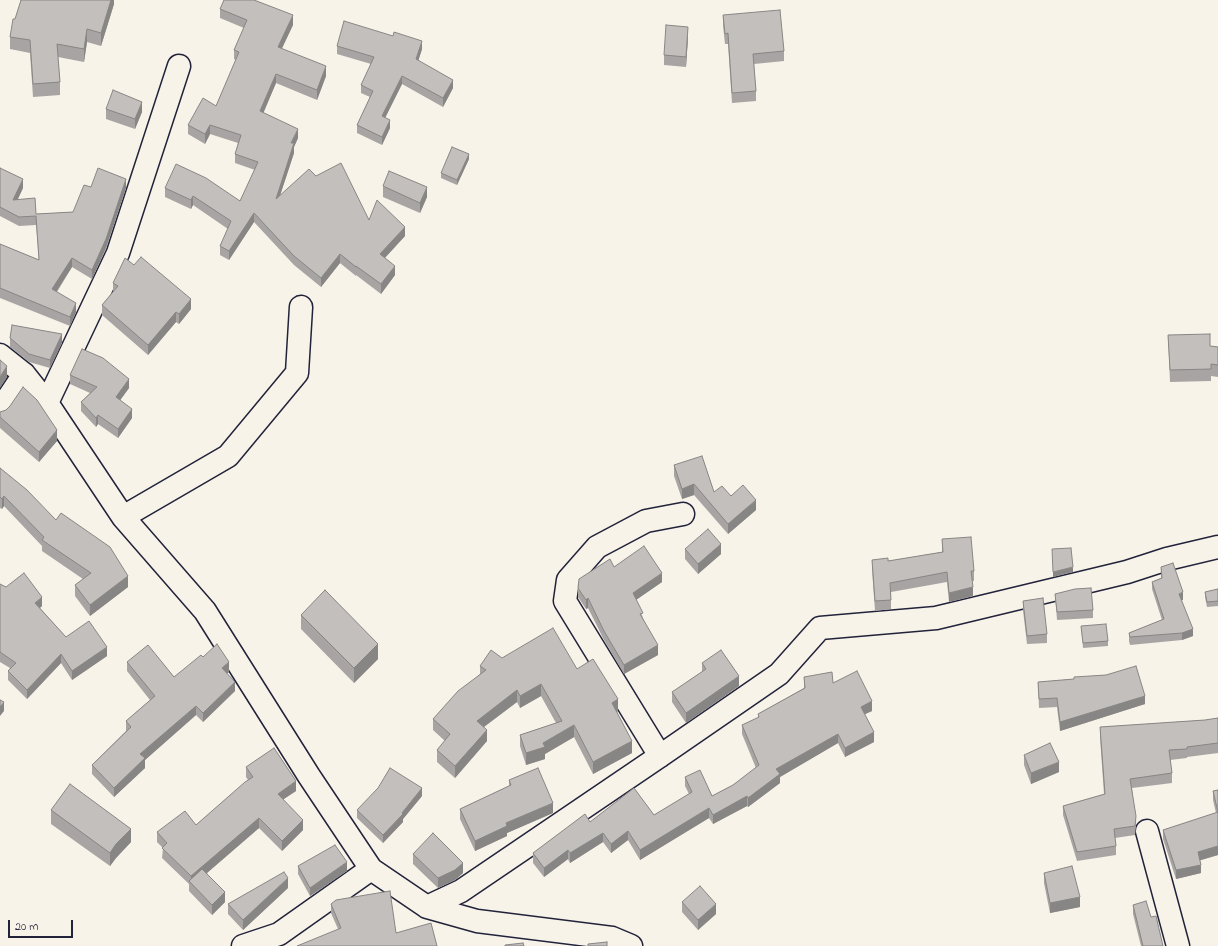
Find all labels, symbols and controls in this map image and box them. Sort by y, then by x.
scale bar [10,912,75,938]
text: 20 m [15,918,38,936]

